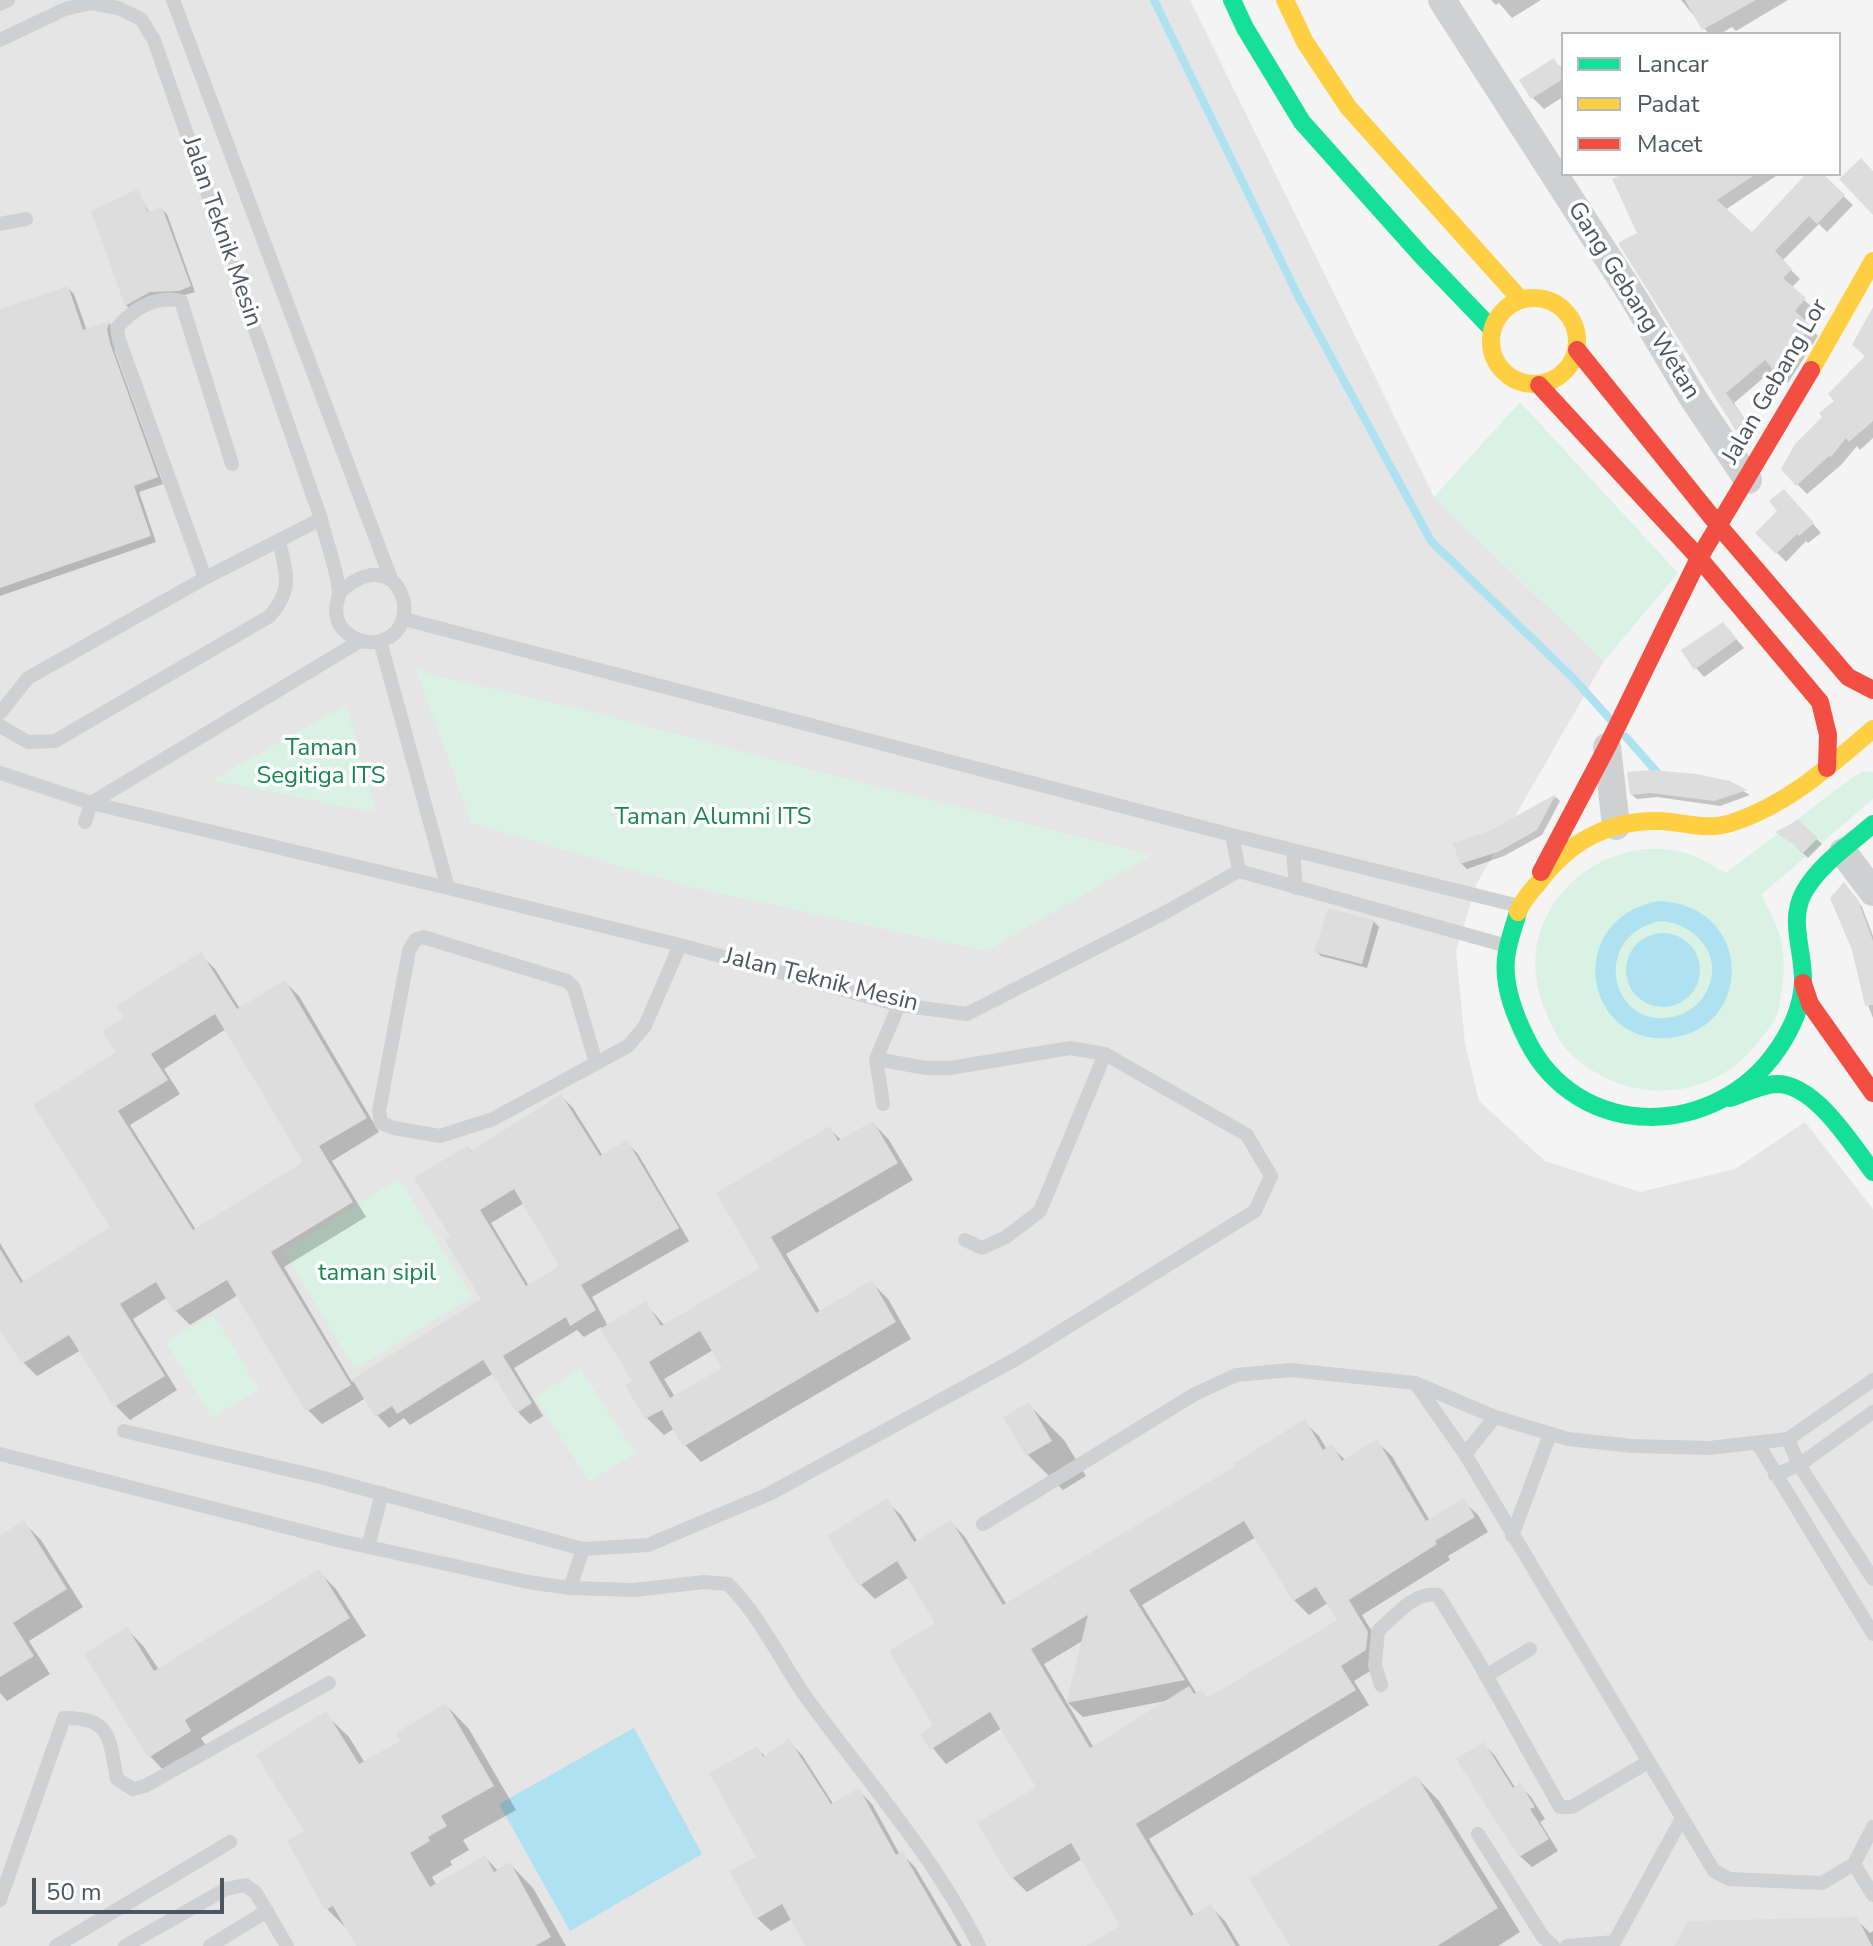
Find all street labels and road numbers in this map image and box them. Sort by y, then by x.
street label: Jalan Teknik Mesin [175,133,267,331]
street label: Gang Gebang Wetan [1561,197,1705,405]
street label: Jalan Gebang Lor [1717,294,1835,470]
street label: Jalan Teknik Mesin [721,943,921,1019]

